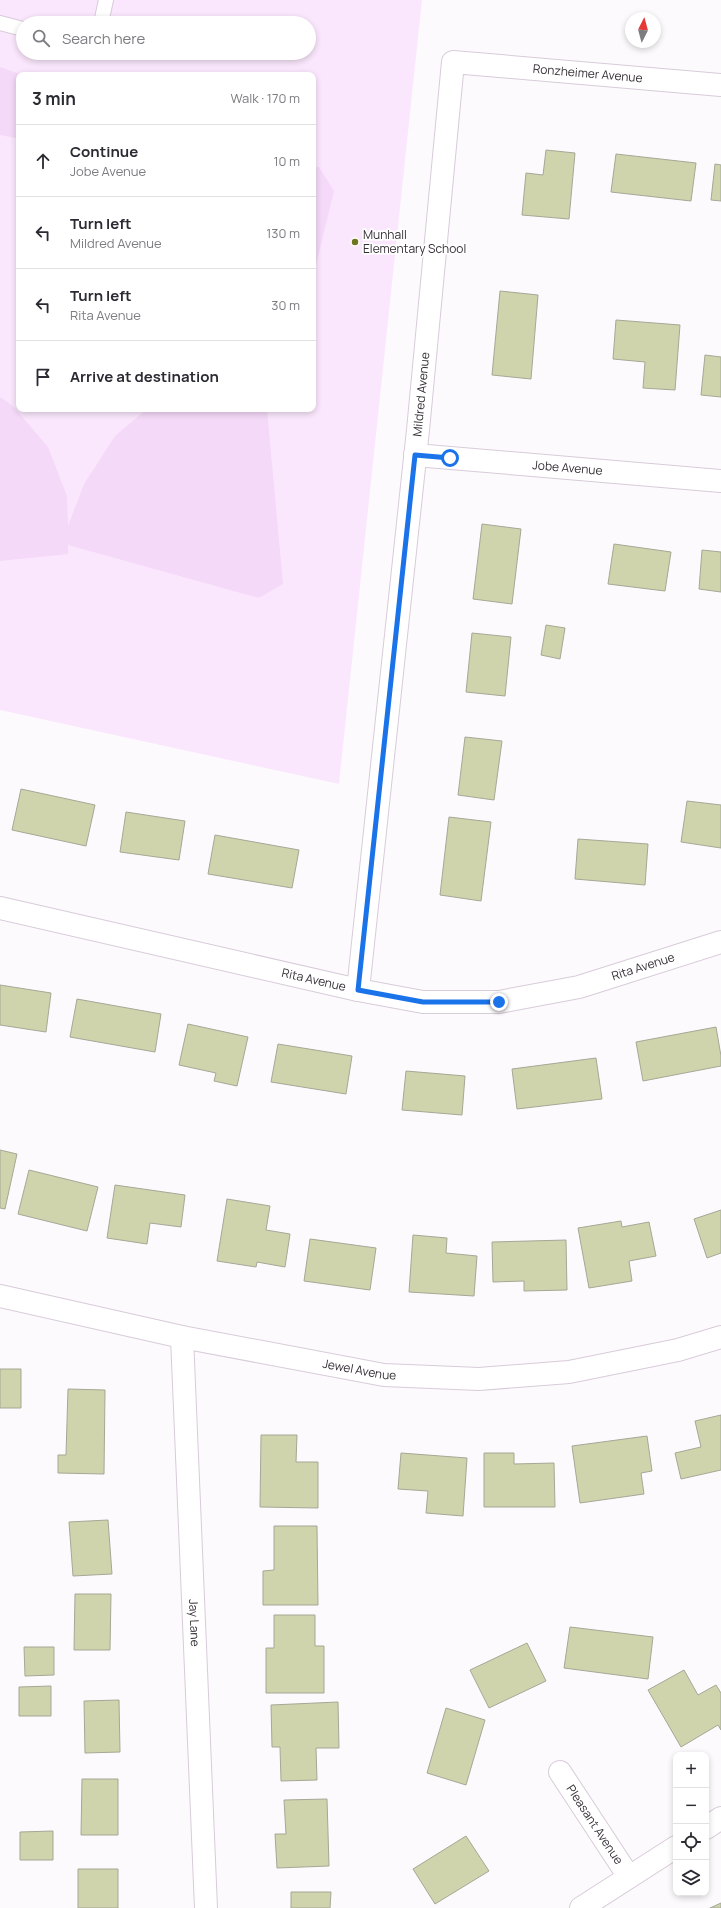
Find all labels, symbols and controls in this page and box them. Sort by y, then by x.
north arrow [625,12,661,48]
search box [16,16,316,60]
icon: search [30,27,52,49]
text: Search here [62,28,145,49]
street label: Ronzheimer Avenue [532,60,643,86]
text: 3 min [32,87,76,110]
text: Walk · 170 m [230,89,300,107]
text: Continue [70,141,138,162]
icon: ahead [32,150,54,172]
text: 10 m [273,152,300,170]
text: Jobe Avenue [70,162,146,180]
text: Turn left [70,213,132,234]
icon: left [32,222,54,244]
text: 130 m [266,224,300,242]
place label: Munhall Elementary School [363,226,466,257]
text: Mildred Avenue [70,234,162,252]
marker: Munhall Elementary School [350,237,360,247]
text: Turn left [70,285,132,306]
icon: left [32,294,54,316]
text: 30 m [271,296,300,314]
text: Rita Avenue [70,306,141,324]
street label: Mildred Avenue [408,351,433,437]
icon: arrive [32,366,54,388]
text: Arrive at destination [70,366,219,387]
route start [441,449,459,467]
street label: Jobe Avenue [532,456,603,479]
street label: Rita Avenue [609,948,677,984]
street label: Rita Avenue [280,964,348,995]
route end [490,993,508,1011]
street label: Jewel Avenue [321,1355,397,1384]
street label: Jay Lane [185,1599,204,1647]
map controls [673,1752,709,1896]
button: + [673,1752,709,1788]
street label: Pleasant Avenue [563,1781,627,1868]
button: − [673,1788,709,1824]
button: locate [673,1824,709,1860]
button: layers [673,1860,709,1896]

